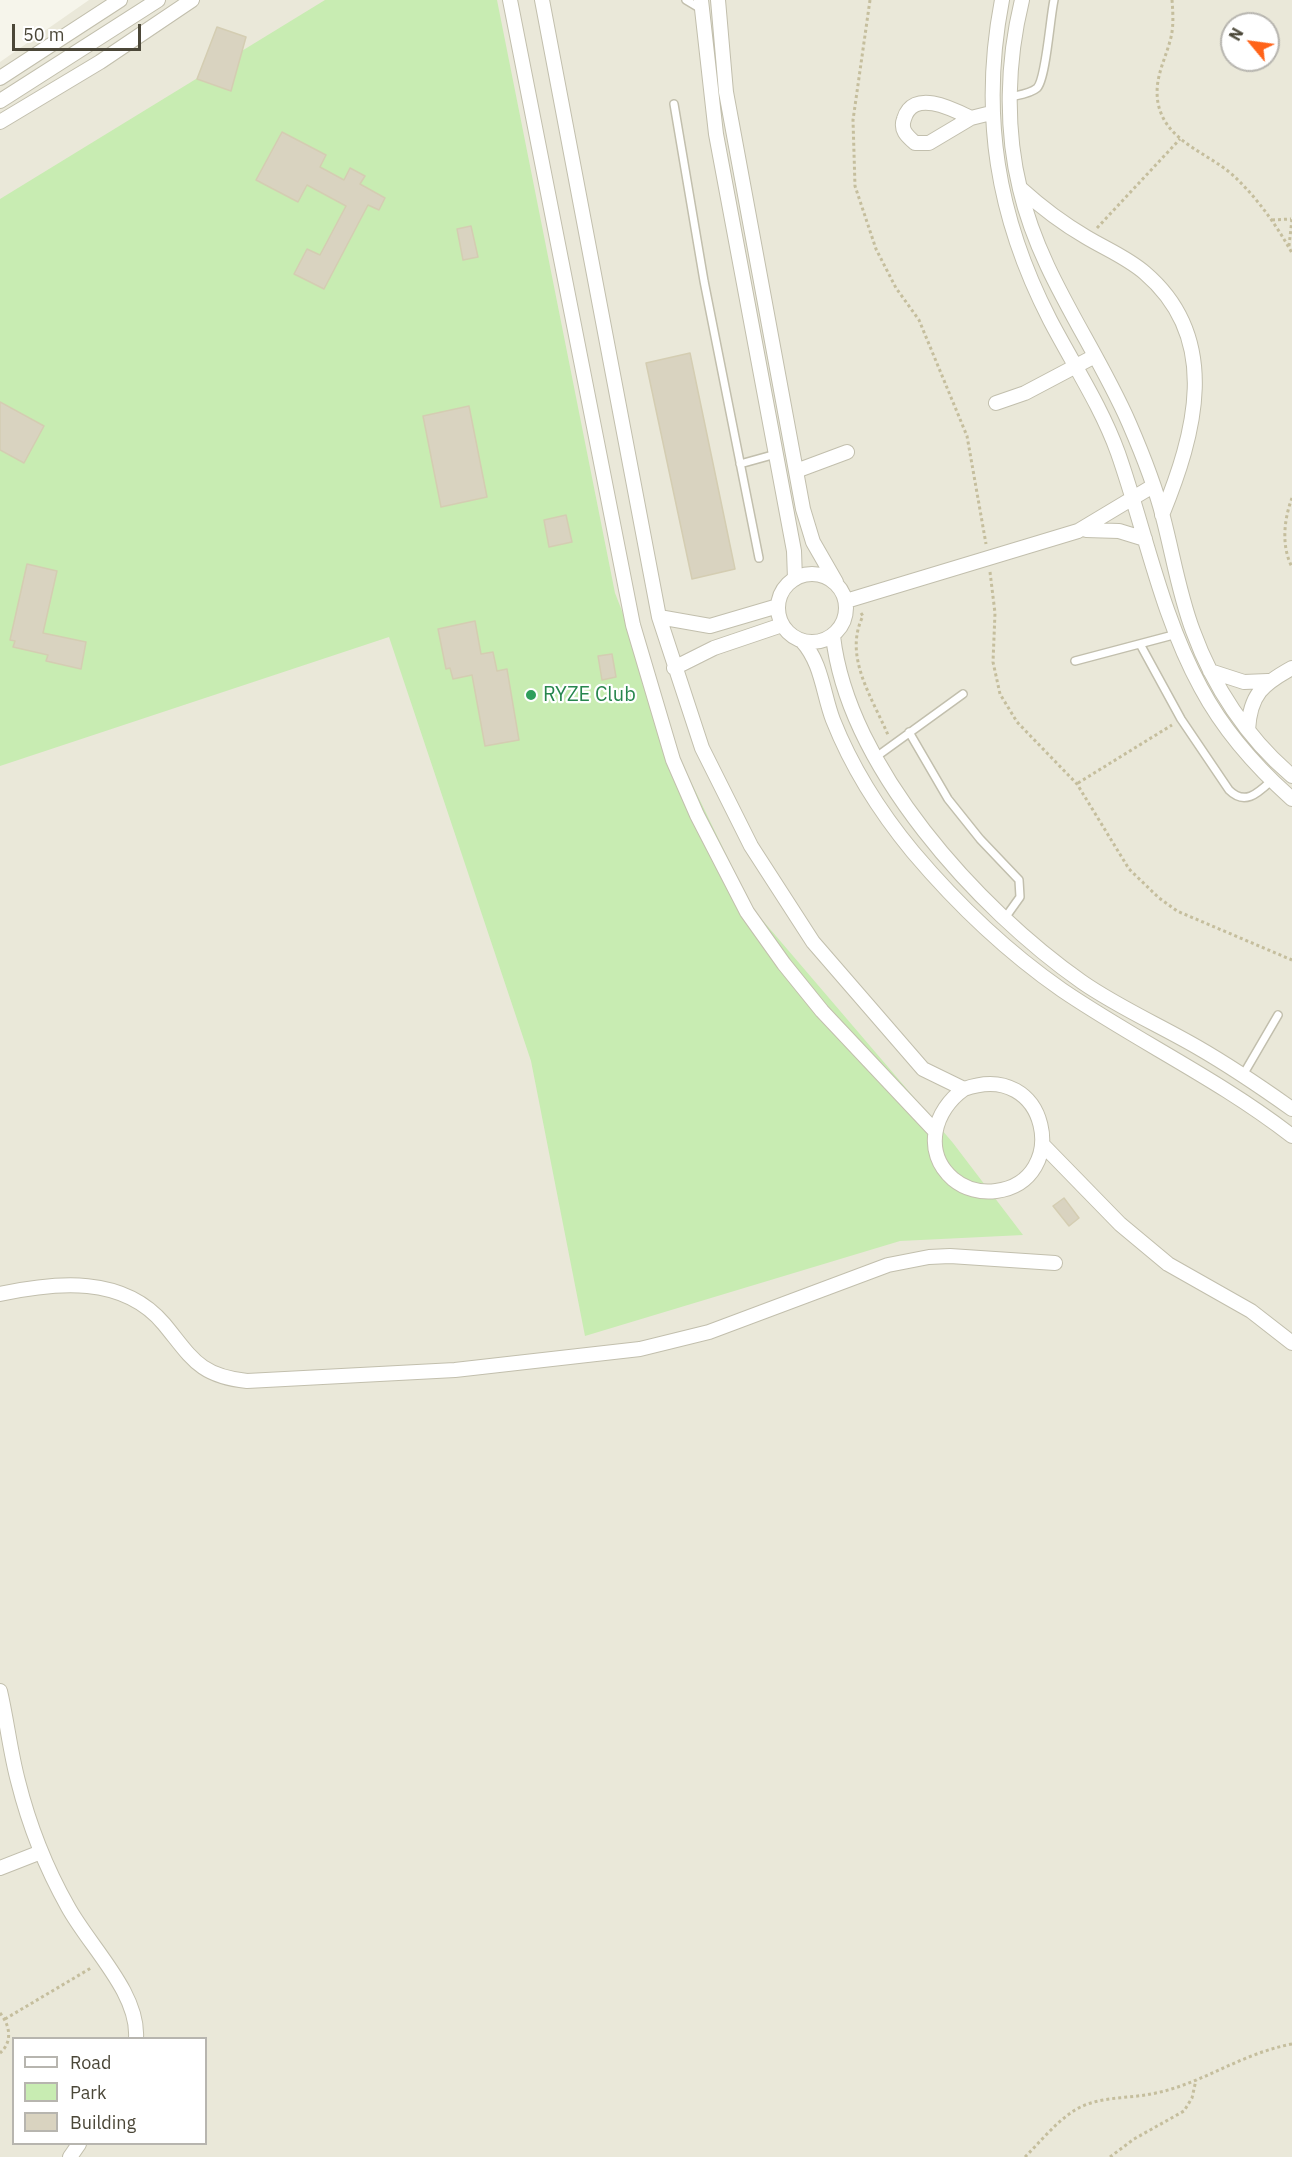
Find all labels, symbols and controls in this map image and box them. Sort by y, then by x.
scale bar [15,12,144,50]
north arrow [1220,12,1280,72]
text: 50 m [23,23,65,46]
text: N [1224,24,1248,44]
place label: RYZE Club [543,683,636,707]
marker: RYZE Club [524,688,538,702]
legend [12,2037,207,2145]
text: Road [70,2051,111,2074]
text: Park [70,2081,106,2104]
text: Building [70,2111,136,2134]

